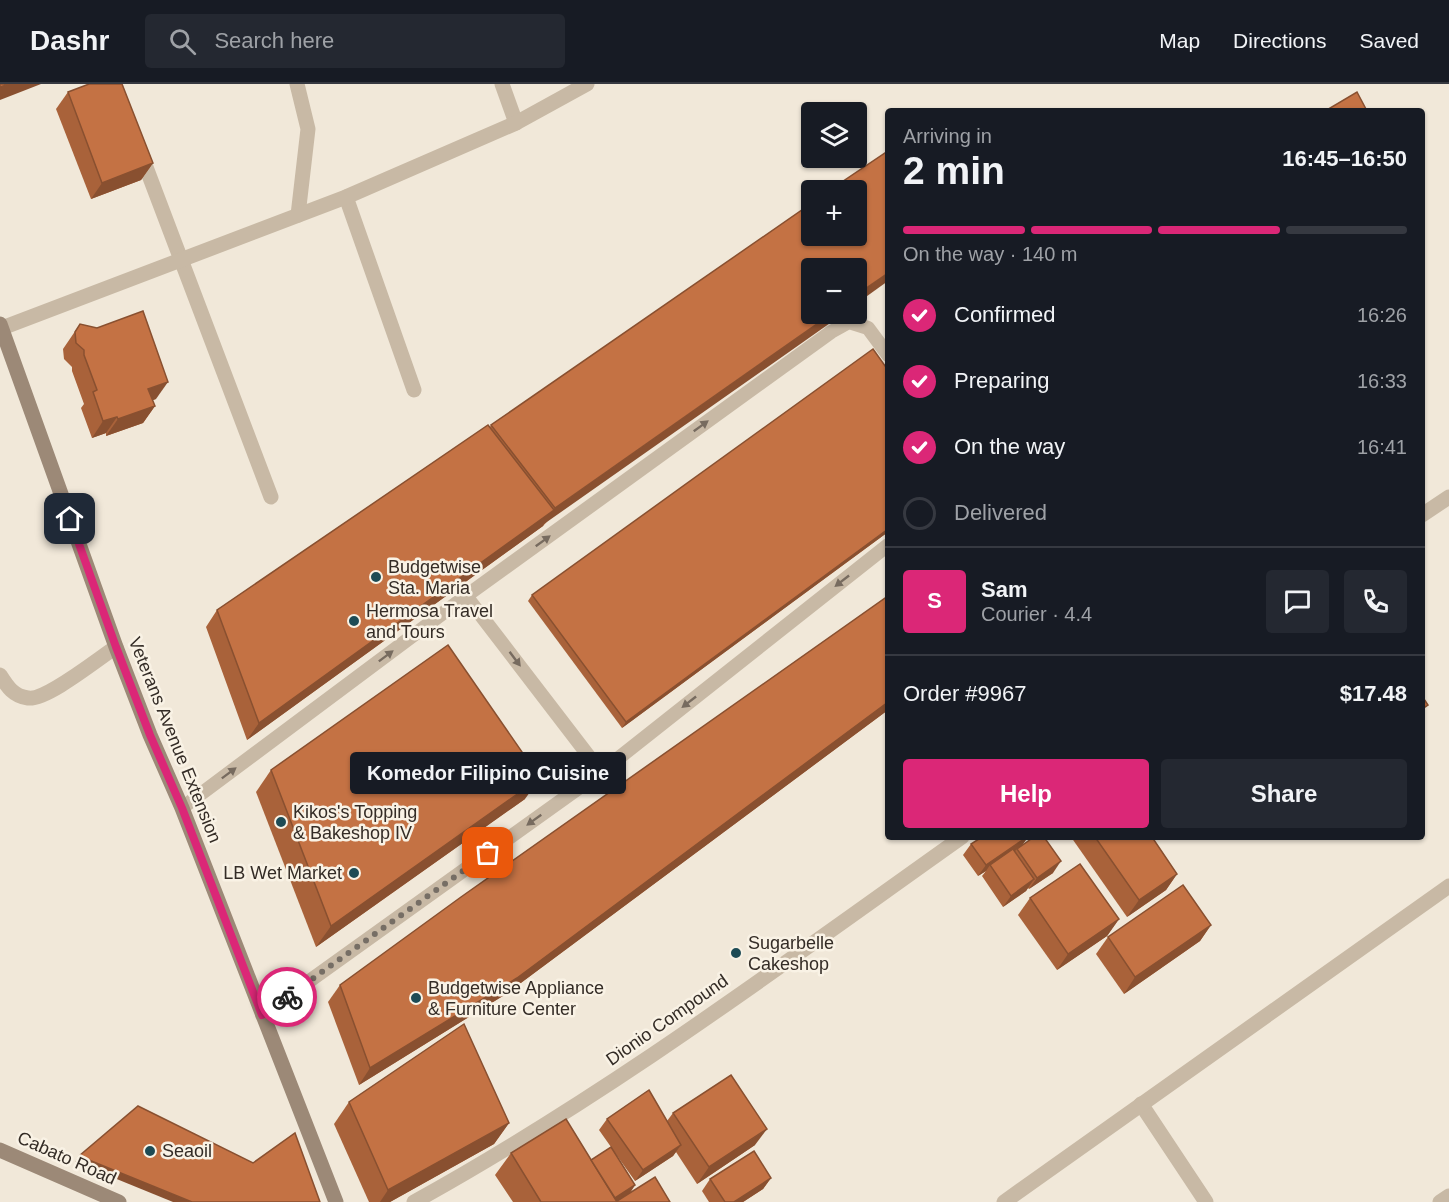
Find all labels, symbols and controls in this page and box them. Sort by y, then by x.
search box [145,14,565,68]
text: Dashr [30,25,109,56]
icon: search [166,25,199,58]
text: Search here [214,28,334,53]
text: Map [1159,29,1200,52]
text: Directions [1233,29,1326,52]
text: Saved [1359,29,1419,52]
map controls [801,102,867,324]
button: layers [801,102,867,168]
text: Arriving in [903,125,992,147]
text: 16:45–16:50 [1282,146,1407,171]
text: 2 min [903,149,1005,192]
button: + [801,180,867,246]
text: On the way · 140 m [903,243,1078,265]
button: − [801,258,867,324]
icon: check [903,299,936,332]
text: Confirmed [954,302,1055,327]
text: 16:26 [1357,304,1407,326]
icon: check [903,365,936,398]
text: Preparing [954,368,1049,393]
text: 16:33 [1357,370,1407,392]
one-way arrow [693,421,708,433]
icon: check [903,431,936,464]
text: On the way [954,434,1065,459]
text: 16:41 [1357,436,1407,458]
pin [44,493,95,544]
text: Delivered [954,500,1047,525]
icon: home [53,502,86,535]
one-way arrow [534,535,550,547]
place label: Budgetwise Sta. Maria [388,557,481,598]
marker: Budgetwise Sta. Maria [369,570,383,584]
button: chat [1266,570,1329,633]
button: phone [1344,570,1407,633]
one-way arrow [834,575,850,588]
text: Sam [981,577,1027,602]
text: S [927,588,942,613]
place label: Hermosa Travel and Tours [366,601,493,642]
text: Courier · 4.4 [981,603,1092,625]
marker: Hermosa Travel and Tours [347,614,361,628]
street label: Veterans Avenue Extension [125,634,225,846]
one-way arrow [378,651,393,663]
one-way arrow [508,652,520,667]
text: Order #9967 [903,681,1027,706]
text: $17.48 [1340,681,1407,706]
one-way arrow [681,696,697,709]
callout: Komedor Filipino Cuisine [350,751,626,793]
button: Help [903,759,1149,828]
button: Share [1161,759,1407,828]
text: Komedor Filipino Cuisine [367,762,609,784]
one-way arrow [221,767,237,779]
place label: Kikos's Topping & Bakeshop IV [293,802,417,843]
one-way arrow [526,814,542,826]
marker: Kikos's Topping & Bakeshop IV [274,815,288,829]
pin [462,827,513,878]
icon: bag [471,836,504,869]
place label: LB Wet Market [223,863,342,883]
marker: LB Wet Market [347,866,361,880]
place label: Sugarbelle Cakeshop [748,933,834,974]
marker: Sugarbelle Cakeshop [729,946,743,960]
courier [257,967,317,1027]
street label: Dionio Compound [602,970,732,1070]
place label: Budgetwise Appliance & Furniture Center [428,978,604,1019]
icon: bike [271,981,304,1014]
marker: Budgetwise Appliance & Furniture Center [409,991,423,1005]
street label: Cabato Road [14,1127,120,1189]
place label: Seaoil [162,1141,212,1161]
marker: Seaoil [143,1144,157,1158]

